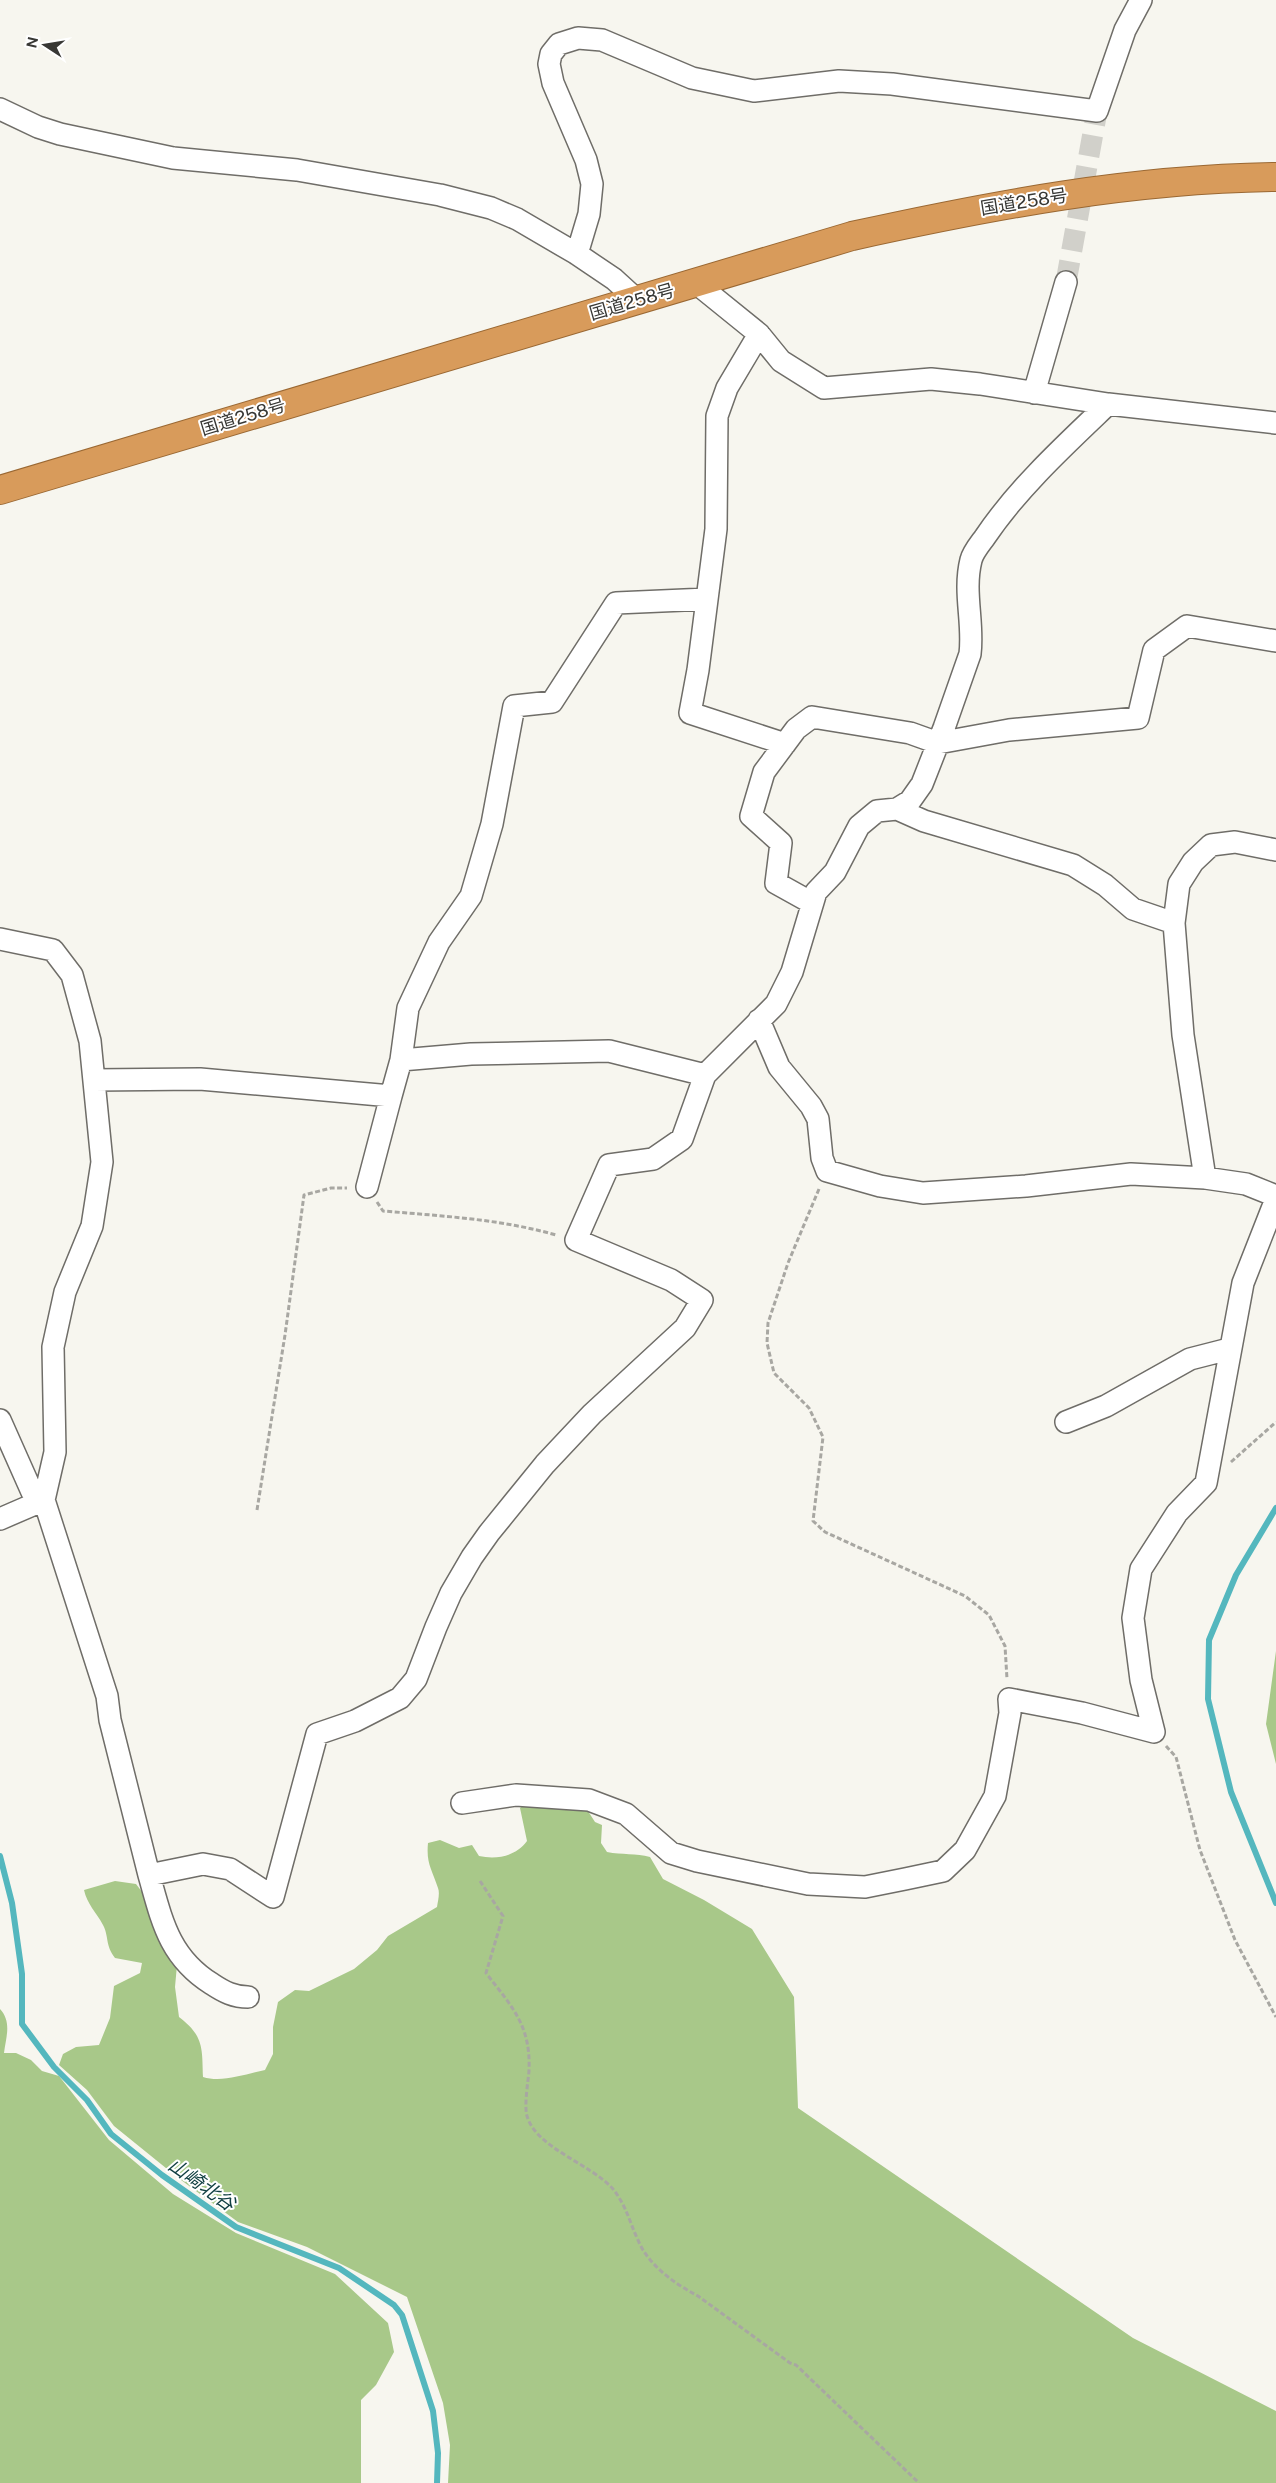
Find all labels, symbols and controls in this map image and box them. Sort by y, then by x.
north arrow [20,20,70,70]
text: N [23,35,41,49]
street label: 国道258号 [979,184,1069,219]
street label: 国道258号 [587,279,677,324]
street label: 国道258号 [198,394,288,439]
water label: 山崎北谷 [165,2153,241,2216]

